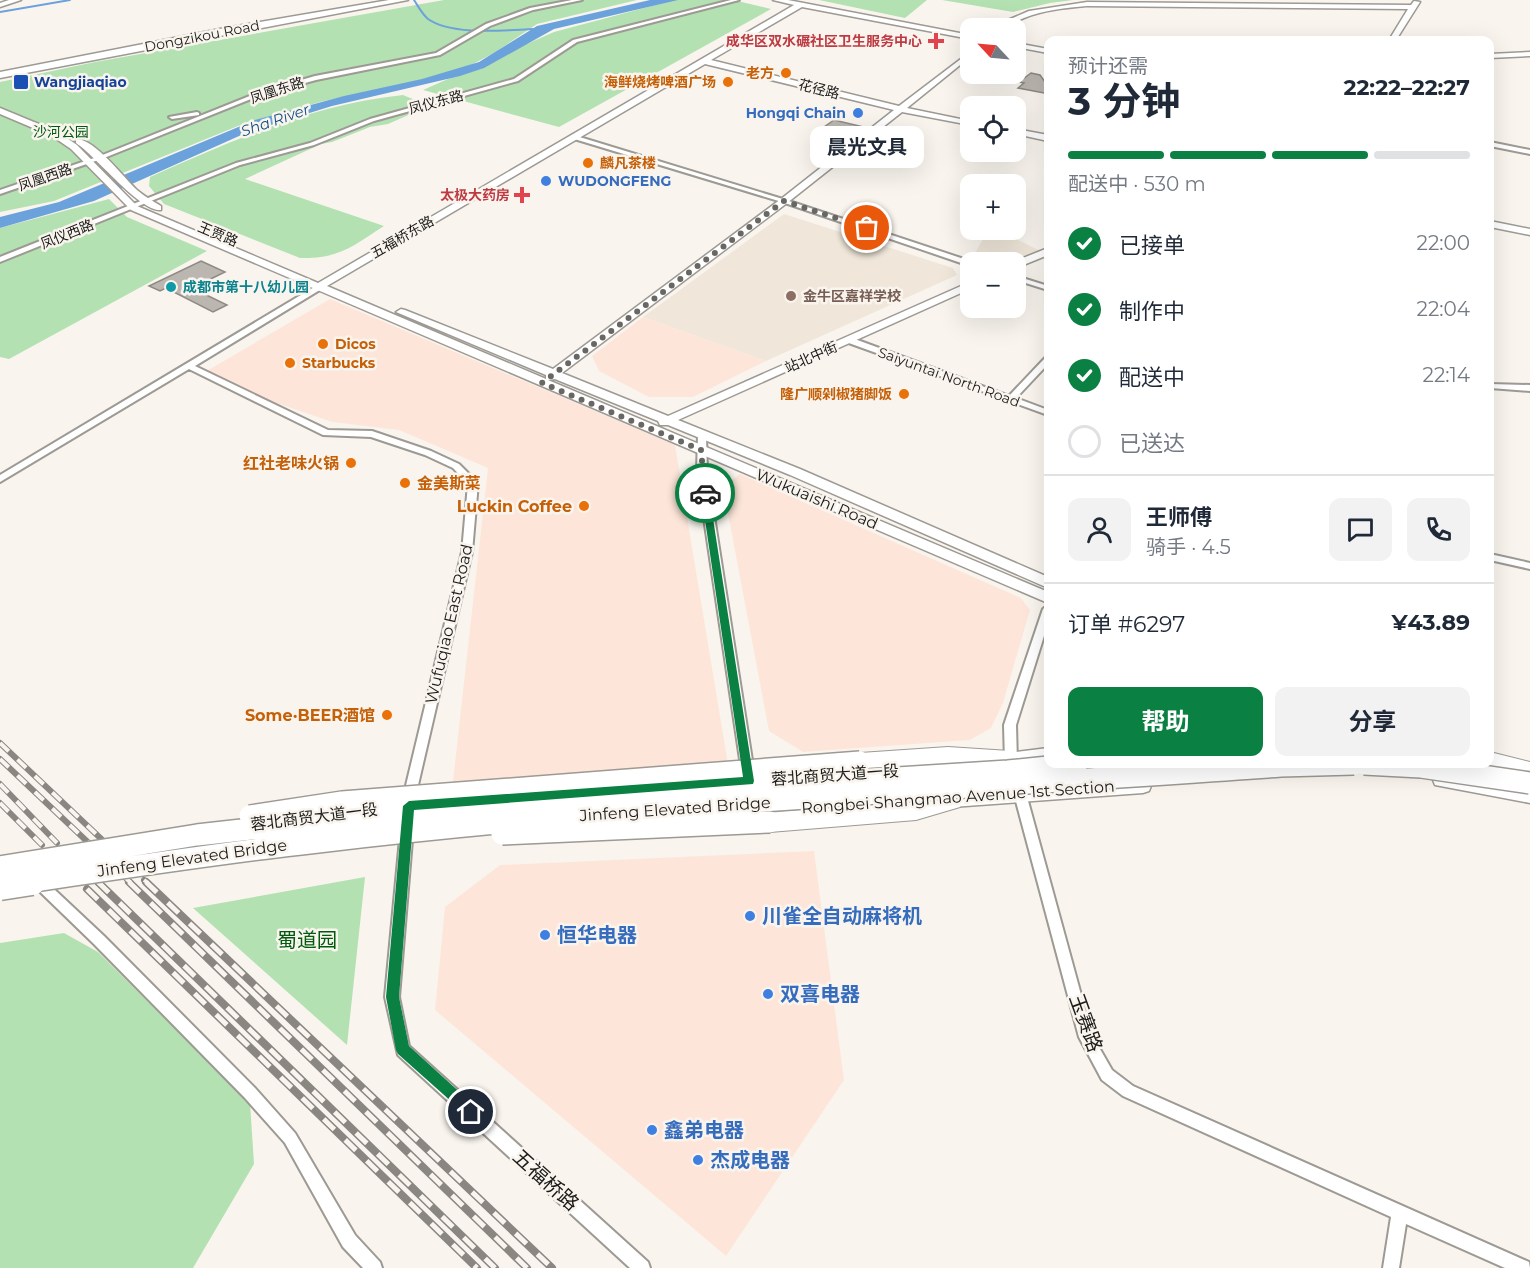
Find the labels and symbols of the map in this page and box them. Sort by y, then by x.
street label: Dongzikou Road [143,16,261,56]
north arrow [960,18,1026,84]
place label: 成华区双水碾社区卫生服务中心 [726,32,922,50]
marker: 成华区双水碾社区卫生服务中心 [927,32,945,50]
place label: 老方 [746,64,774,82]
marker: 老方 [779,66,793,80]
marker: Wangjiaqiao [12,73,30,91]
place label: Wangjiaqiao [34,73,127,91]
street label: 凤凰东路 [248,73,306,107]
place label: 海鲜烧烤啤酒广场 [604,73,716,91]
marker: 海鲜烧烤啤酒广场 [721,75,735,89]
street label: 花径路 [796,75,842,103]
street label: 凤仪东路 [407,86,465,118]
water label: Sha River [238,99,313,141]
place label: Hongqi Chain [746,104,846,122]
marker: Hongqi Chain [851,106,865,120]
park label: 沙河公园 [33,123,89,141]
callout: 晨光文具 [810,126,924,168]
place label: 麟凡茶楼 [600,154,656,172]
marker: 麟凡茶楼 [581,156,595,170]
street label: 凤凰西路 [16,159,74,195]
place label: WUDONGFENG [558,172,671,190]
marker: WUDONGFENG [539,174,553,188]
place label: 太极大药房 [440,186,510,204]
marker: 太极大药房 [515,188,529,202]
pin [841,202,892,253]
street label: 五福桥东路 [367,212,437,262]
street label: 凤仪西路 [38,215,96,253]
street label: 王贾路 [195,218,241,250]
place label: 成都市第十八幼儿园 [183,278,309,296]
marker: 成都市第十八幼儿园 [164,280,178,294]
place label: 金牛区嘉祥学校 [803,287,901,305]
marker: 金牛区嘉祥学校 [784,289,798,303]
place label: Dicos [335,335,376,353]
marker: Dicos [316,337,330,351]
street label: 站北中街 [782,337,840,377]
street label: Saiyuntai North Road [876,343,1022,411]
place label: Starbucks [302,354,376,372]
marker: Starbucks [283,356,297,370]
place label: 隆广顺剁椒猪脚饭 [780,385,892,403]
marker: 隆广顺剁椒猪脚饭 [897,387,911,401]
place label: 红社老味火锅 [243,454,339,473]
marker: 红社老味火锅 [344,456,358,470]
courier [675,463,735,523]
street label: Wukuaishi Road [753,465,881,533]
place label: 金美斯菜 [417,474,481,493]
marker: 金美斯菜 [398,476,412,490]
place label: Luckin Coffee [457,497,572,516]
marker: Luckin Coffee [577,499,591,513]
street label: Wufuqiao East Road [421,542,477,706]
place label: Some·BEER酒馆 [245,706,375,725]
marker: Some·BEER酒馆 [380,708,394,722]
street label: 蓉北商贸大道一段 [770,761,900,789]
street label: Rongbei Shangmao Avenue 1st Section [801,777,1115,817]
street label: Jinfeng Elevated Bridge [578,793,771,825]
street label: 蓉北商贸大道一段 [249,800,379,834]
street label: Jinfeng Elevated Bridge [95,835,288,881]
place label: 川雀全自动麻将机 [762,904,922,928]
marker: 川雀全自动麻将机 [743,909,757,923]
place label: 恒华电器 [557,923,637,947]
park label: 蜀道园 [277,928,337,952]
marker: 恒华电器 [538,928,552,942]
place label: 双喜电器 [780,982,860,1006]
marker: 双喜电器 [761,987,775,1001]
street label: 玉赛路 [1064,991,1108,1055]
pin [445,1086,496,1137]
place label: 鑫弟电器 [664,1118,744,1142]
marker: 鑫弟电器 [645,1123,659,1137]
street label: 五福桥路 [508,1144,584,1216]
place label: 杰成电器 [710,1148,790,1172]
marker: 杰成电器 [691,1153,705,1167]

